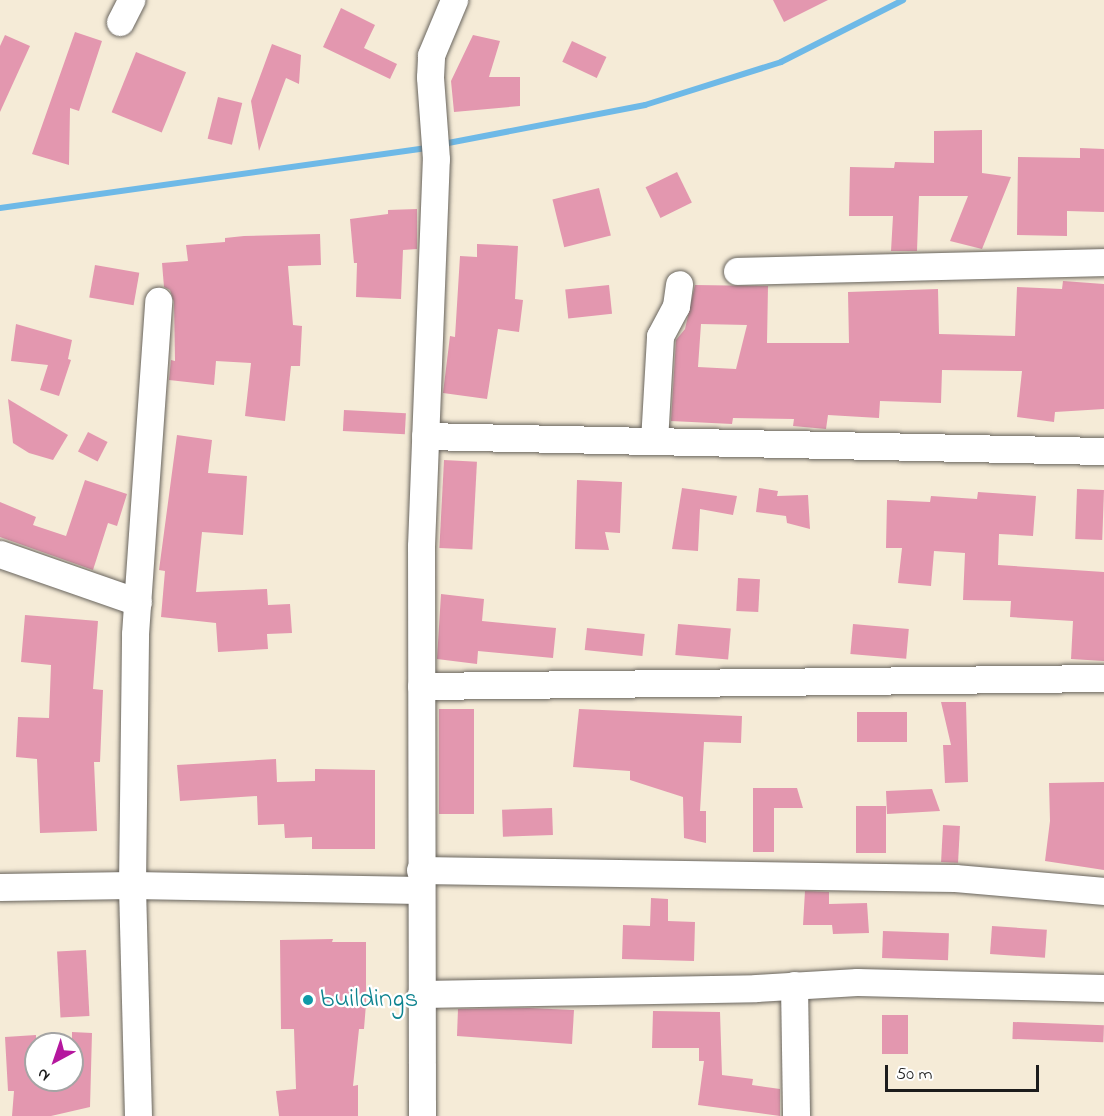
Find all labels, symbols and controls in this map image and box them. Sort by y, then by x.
place label: buildings [320,984,418,1016]
marker: buildings [301,993,315,1007]
north arrow [24,1032,84,1092]
scale bar [888,1053,1042,1091]
text: N [32,1062,56,1087]
text: 50 m [896,1062,933,1088]

